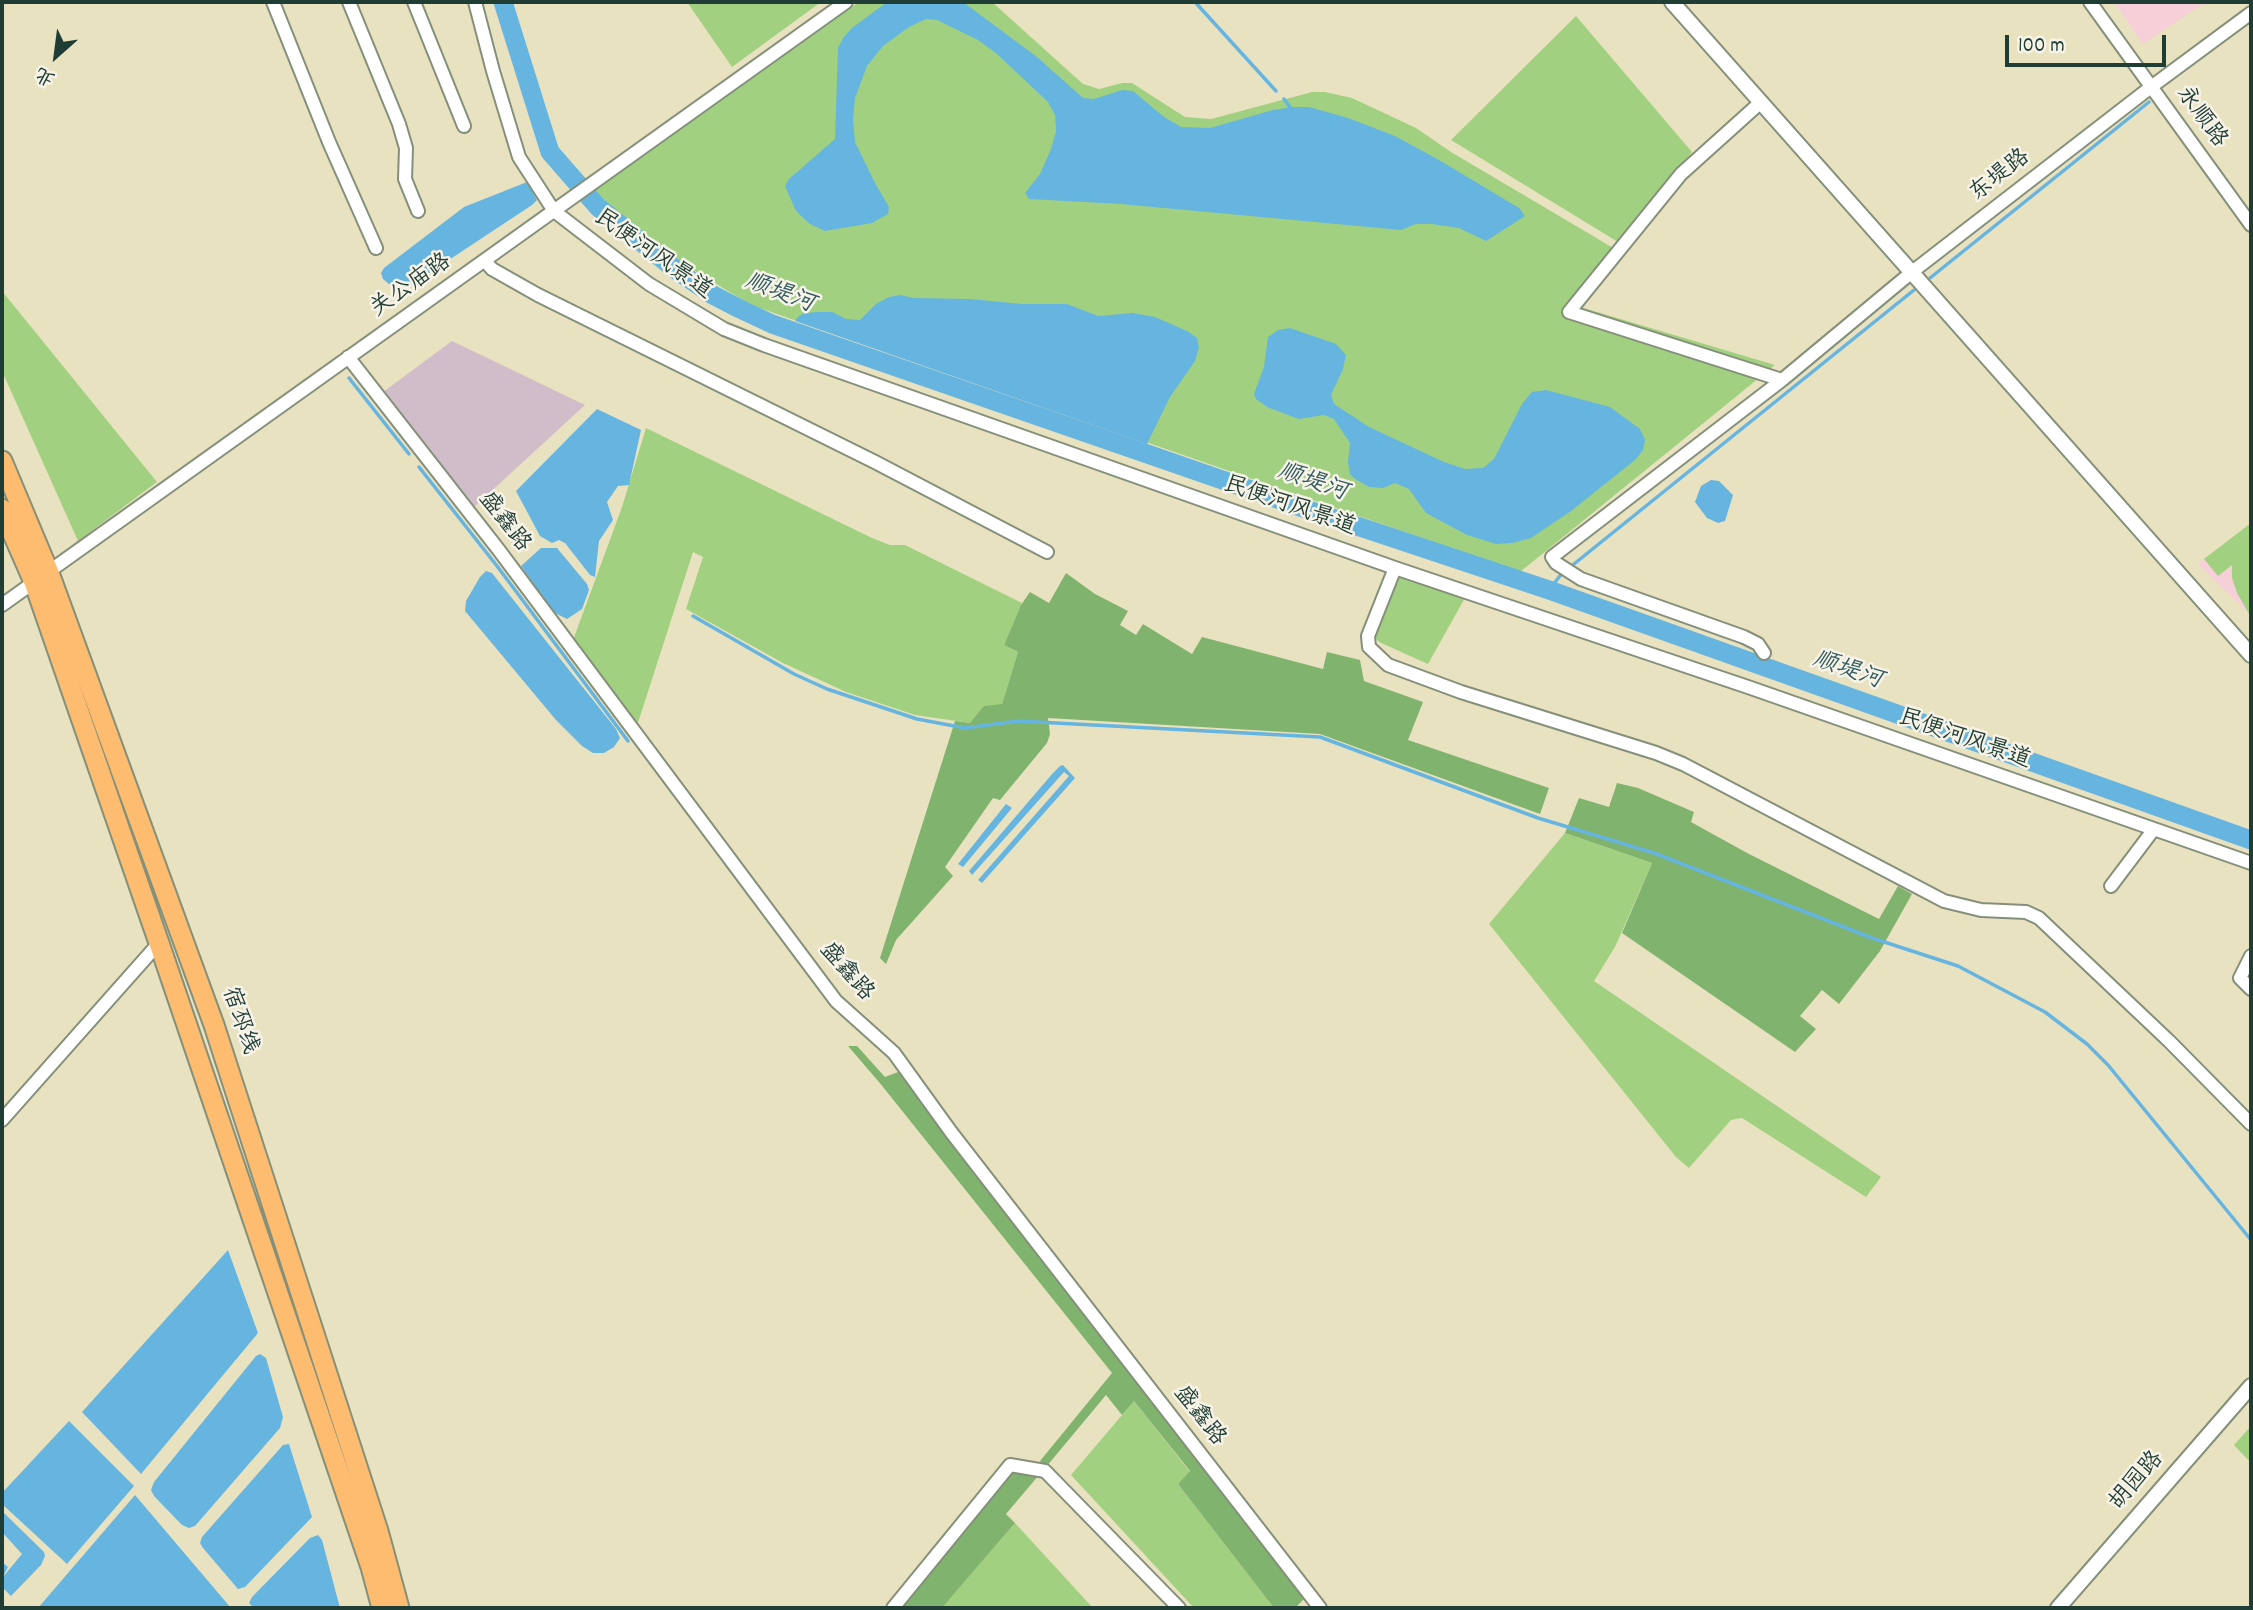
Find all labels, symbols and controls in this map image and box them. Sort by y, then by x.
north arrow [21,21,91,91]
scale bar [2008,21,2169,65]
text: 100 m [2018,32,2065,62]
text: 北 [31,59,61,91]
street label: 永顺路 [2169,82,2231,154]
street label: 东堤路 [1965,145,2037,209]
street label: 民便河风景道 [588,205,716,307]
street label: 关公庙路 [366,249,458,325]
water label: 顺堤河 [740,269,818,321]
water label: 顺堤河 [1273,459,1351,509]
street label: 民便河风景道 [1219,472,1359,544]
street label: 盛鑫路 [471,487,535,559]
water label: 顺堤河 [1808,647,1886,697]
street label: 民便河风景道 [1894,705,2034,777]
street label: 盛鑫路 [812,938,878,1008]
street label: 宿邳线 [214,984,262,1058]
street label: 盛鑫路 [1166,1381,1230,1453]
street label: 胡园路 [2105,1447,2171,1517]

